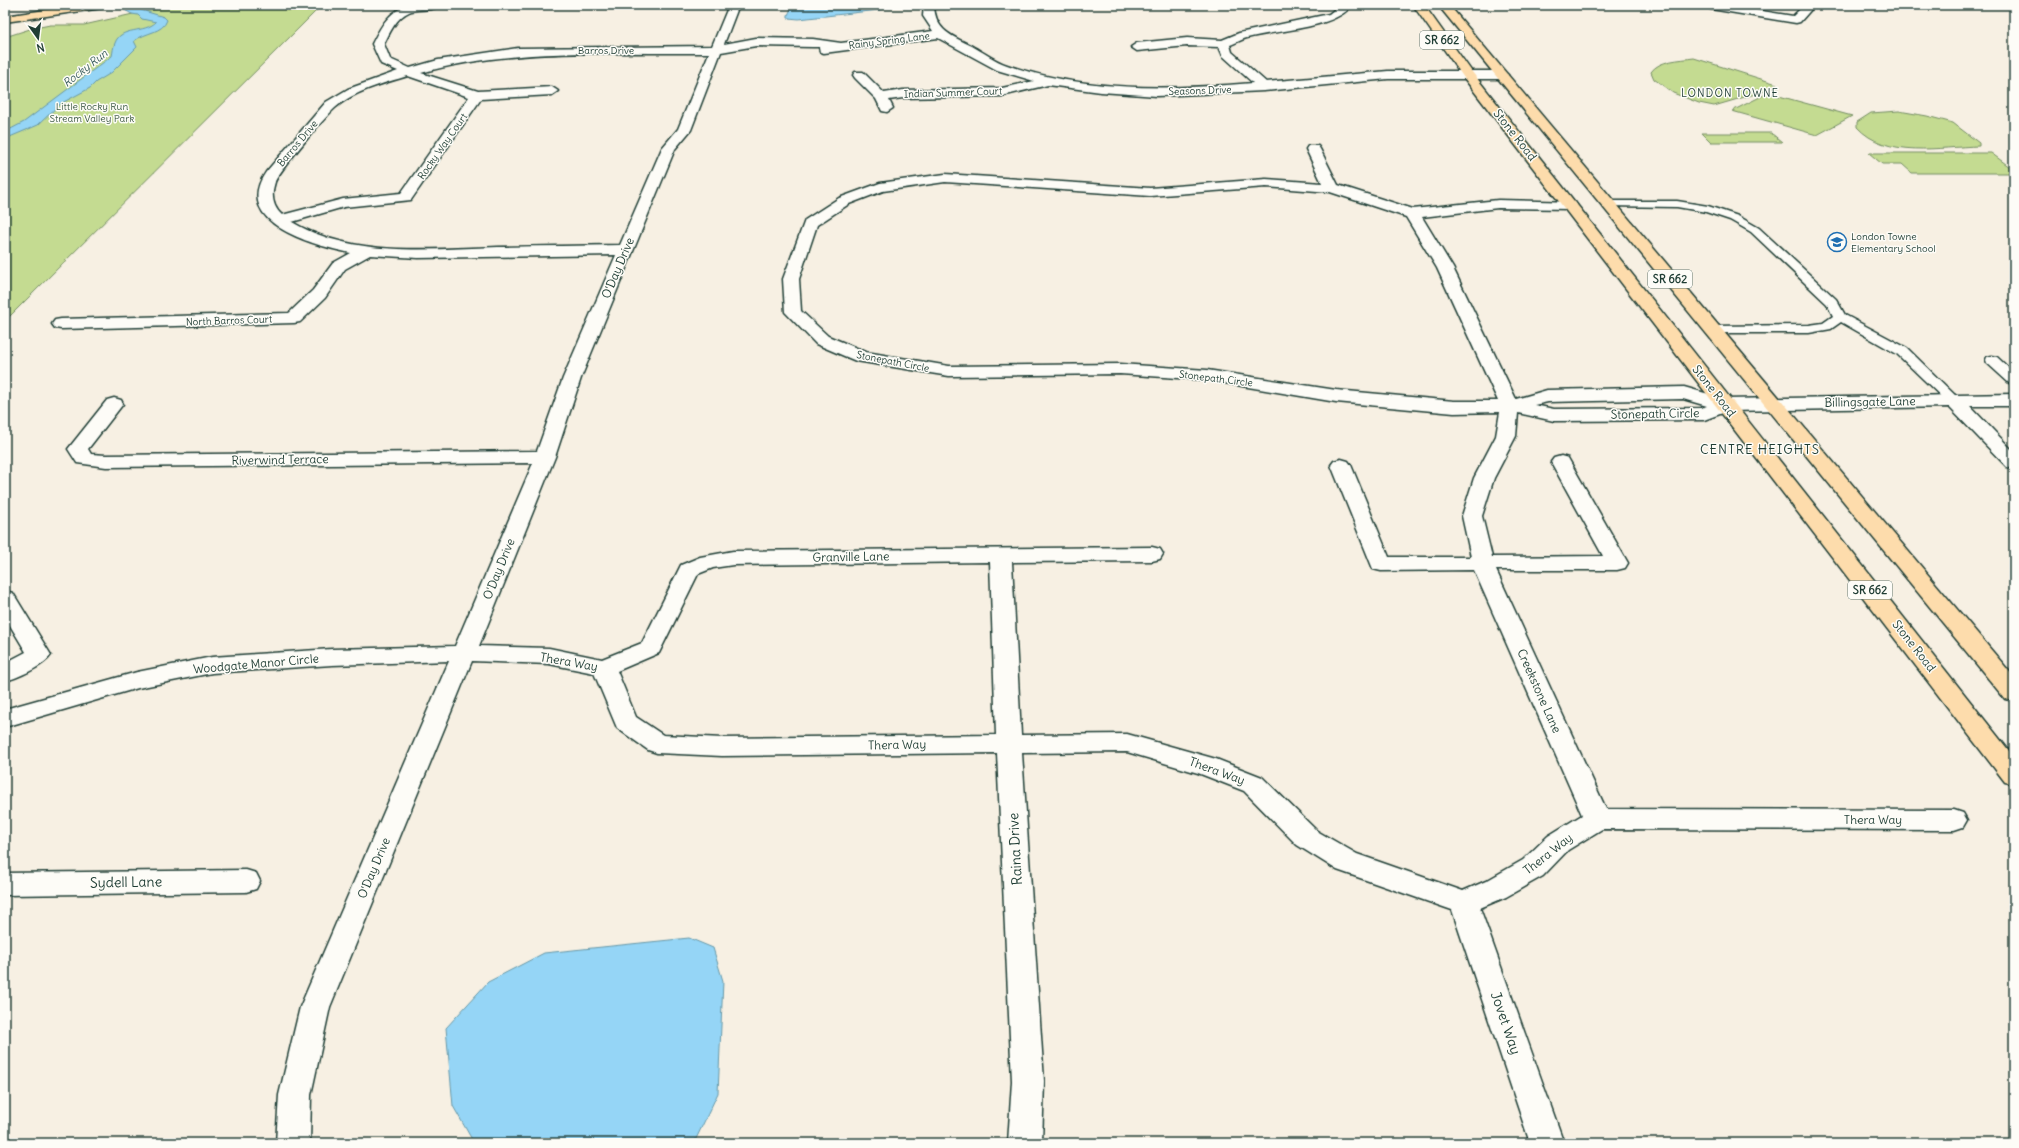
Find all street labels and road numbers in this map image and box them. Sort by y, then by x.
street label: Rainy Spring Lane [848,29,930,52]
road number: SR 662 [1420,31,1464,49]
street label: Barros Drive [578,44,634,57]
street label: Seasons Drive [1168,83,1232,98]
street label: Indian Summer Court [904,84,1003,101]
street label: Stone Road [1490,106,1540,164]
street label: Rocky Way Court [415,110,470,182]
street label: Barros Drive [274,117,321,169]
street label: O'Day Drive [598,235,637,301]
road number: SR 662 [1648,270,1692,288]
street label: North Barros Court [186,312,273,329]
street label: Stonepath Circle [855,348,930,375]
street label: Stone Road [1689,362,1739,420]
street label: Stonepath Circle [1178,368,1253,389]
street label: Billingsgate Lane [1824,393,1916,410]
street label: Stonepath Circle [1610,405,1700,422]
street label: Riverwind Terrace [231,451,329,468]
street label: O'Day Drive [479,536,518,602]
street label: Granville Lane [812,548,890,565]
road number: SR 662 [1848,581,1892,599]
street label: Stone Road [1889,617,1939,675]
street label: Creekstone Lane [1514,646,1565,735]
street label: Thera Way [539,649,599,674]
street label: Woodgate Manor Circle [192,651,320,676]
street label: Thera Way [868,736,926,753]
street label: Thera Way [1187,754,1247,788]
street label: Raina Drive [1004,812,1026,886]
street label: Thera Way [1844,812,1902,827]
street label: Thera Way [1520,830,1575,877]
street label: O'Day Drive [354,835,393,901]
street label: Sydell Lane [90,872,162,892]
street label: Jovet Way [1487,989,1525,1057]

